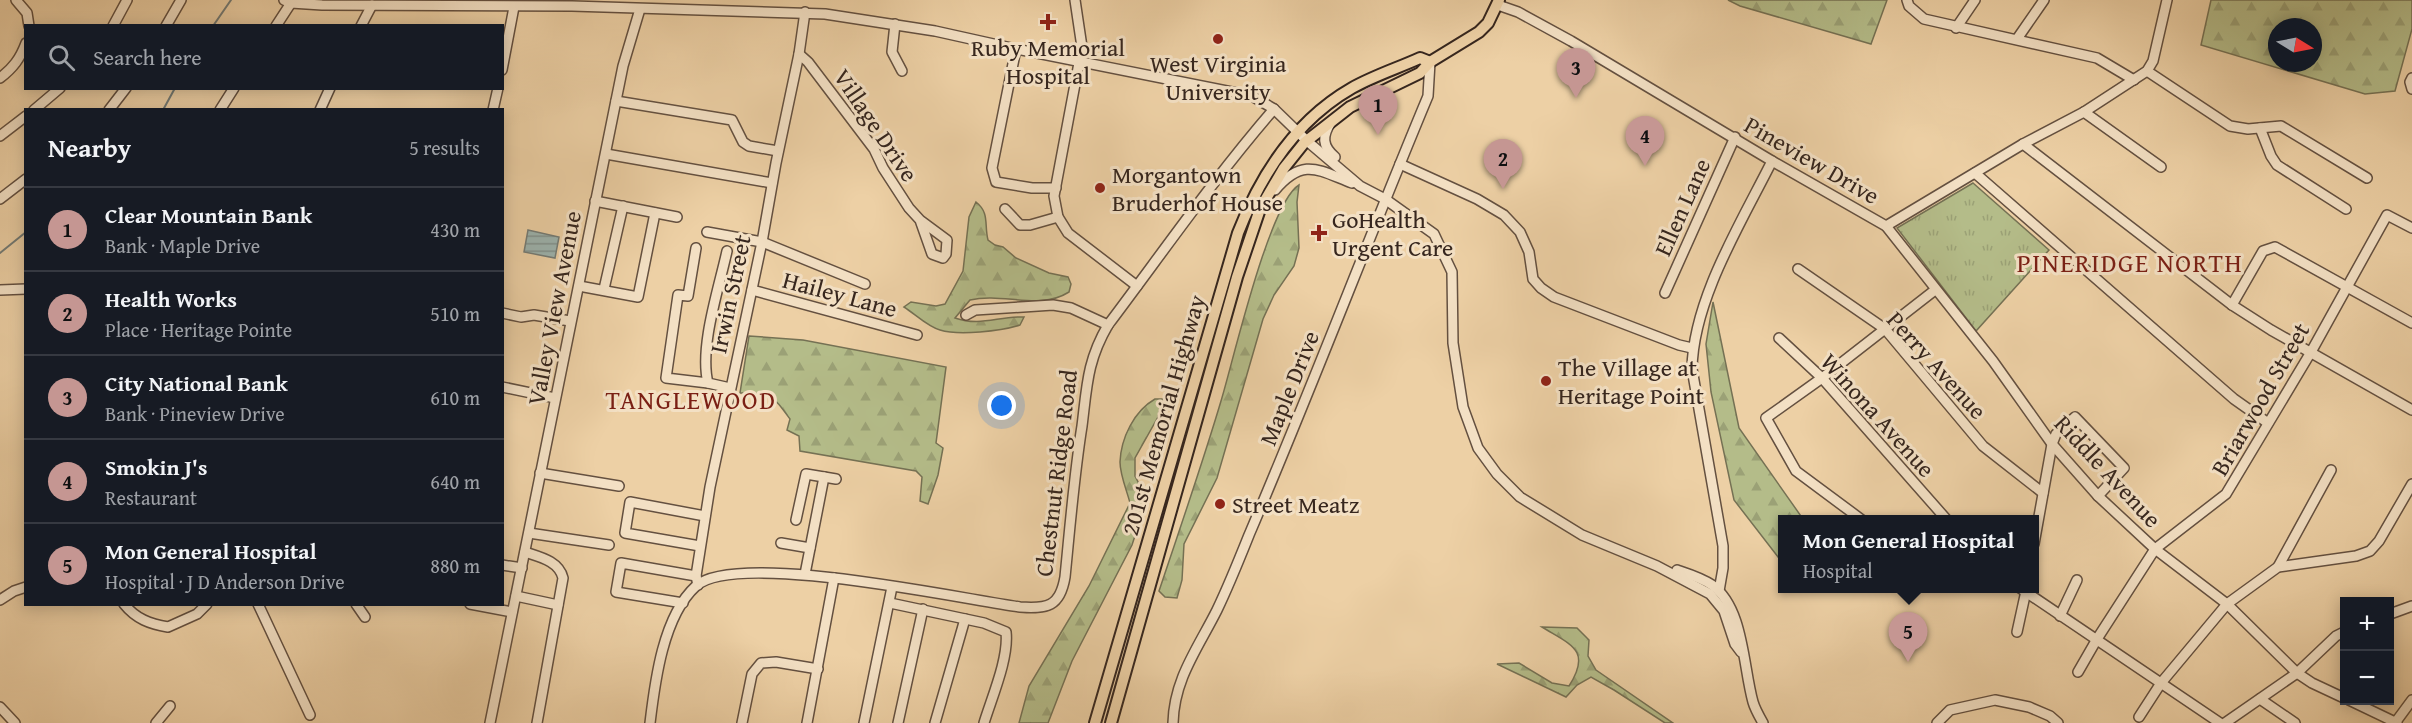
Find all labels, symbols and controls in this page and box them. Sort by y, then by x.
marker: Ruby Memorial Hospital [1039,13,1057,31]
north arrow [2268,18,2322,72]
search box [24,24,504,90]
place label: Ruby Memorial Hospital [971,30,1125,93]
marker: West Virginia University [1211,32,1225,46]
icon: search [45,41,78,74]
text: Search here [93,41,202,73]
place label: West Virginia University [1150,46,1287,109]
pin: 3 [1556,48,1596,98]
street label: Village Drive [825,61,927,189]
pin: 1 [1358,86,1398,135]
street label: Pineview Drive [1738,107,1886,213]
pin: 4 [1626,116,1664,166]
text: Nearby [48,128,131,167]
text: 5 results [409,133,480,162]
pin: 2 [1484,140,1522,189]
street label: Ellen Lane [1645,153,1719,261]
place label: Morgantown Bruderhof House [1112,157,1283,220]
marker: Morgantown Bruderhof House [1093,181,1107,195]
text: Clear Mountain Bank [105,199,312,231]
place label: GoHealth Urgent Care [1332,202,1453,265]
street label: Valley View Avenue [518,208,590,408]
text: 1 [62,215,73,244]
text: 430 m [430,215,480,244]
marker: GoHealth Urgent Care [1310,224,1328,242]
text: Bank · Maple Drive [105,231,260,260]
street label: Irwin Street [700,231,760,357]
district label: PINERIDGE NORTH [2017,243,2243,282]
street label: Hailey Lane [779,262,901,326]
text: Health Works [105,283,237,315]
street label: 201st Memorial Highway [1112,291,1214,539]
text: 2 [62,299,73,328]
text: 510 m [430,299,480,328]
street label: Perry Avenue [1879,303,1995,427]
text: Place · Heritage Pointe [105,315,292,344]
street label: Briarwood Street [2202,316,2318,482]
street label: Maple Drive [1250,325,1328,451]
street label: Winona Avenue [1813,345,1943,485]
place label: The Village at Heritage Point [1558,350,1704,413]
text: City National Bank [105,367,288,399]
street label: Chestnut Ridge Road [1026,367,1086,578]
marker: The Village at Heritage Point [1539,374,1553,388]
district label: TANGLEWOOD [606,380,776,419]
text: 3 [62,383,73,412]
text: 610 m [430,383,480,412]
your location [987,391,1016,420]
text: Bank · Pineview Drive [105,399,285,428]
street label: Riddle Avenue [2046,407,2170,535]
text: Smokin J's [105,451,207,483]
text: 4 [62,467,73,496]
text: 640 m [430,467,480,496]
text: Restaurant [105,483,197,512]
place label: Street Meatz [1232,487,1359,522]
marker: Street Meatz [1213,497,1227,511]
popup [1778,515,2039,593]
text: Mon General Hospital [1803,524,2014,556]
text: Mon General Hospital [105,535,316,567]
text: 5 [62,551,73,580]
text: 880 m [430,551,480,580]
text: Hospital [1803,556,1873,585]
text: Hospital · J D Anderson Drive [105,567,345,596]
map controls [2340,597,2394,705]
button: + [2340,597,2394,651]
pin: 5 [1888,612,1928,662]
button: − [2340,651,2394,705]

